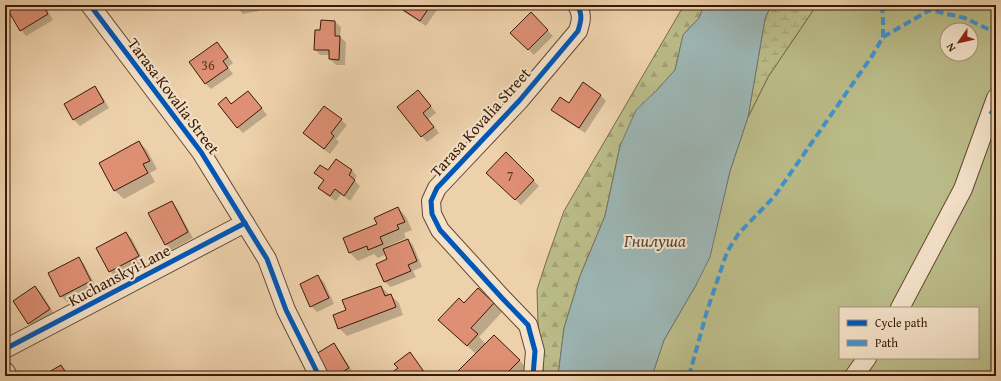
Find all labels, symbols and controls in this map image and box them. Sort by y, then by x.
north arrow [939,22,979,62]
street label: Tarasa Kovalia Street [122,33,226,160]
text: N [942,40,959,55]
house number: 36 [201,55,215,75]
street label: Tarasa Kovalia Street [424,62,536,182]
house number: 7 [507,166,514,186]
water label: Гнилуша [623,228,686,253]
street label: Kuchanskyi Lane [64,238,174,312]
legend [839,307,979,359]
text: Cycle path [875,314,928,331]
text: Path [875,334,898,351]

